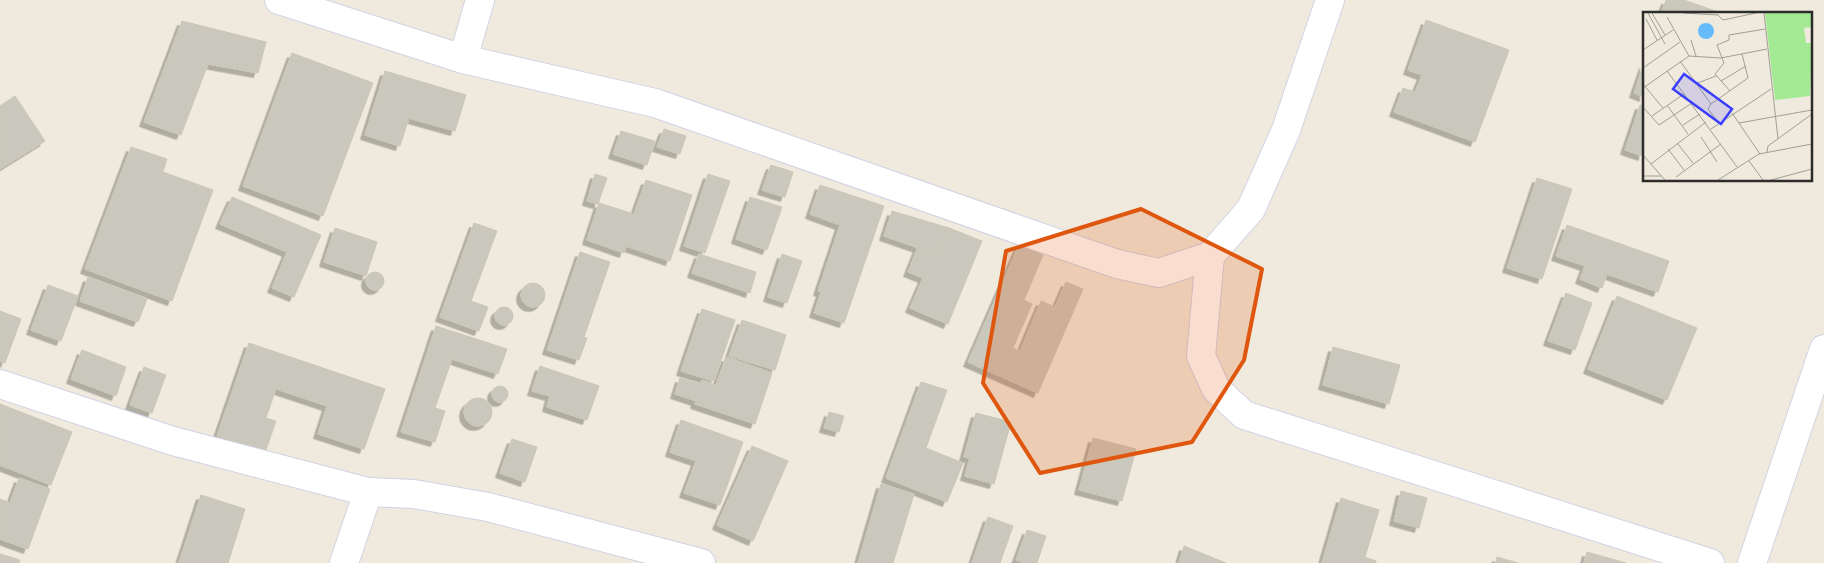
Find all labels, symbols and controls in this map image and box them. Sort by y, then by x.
inset map [1643,12,1812,181]

